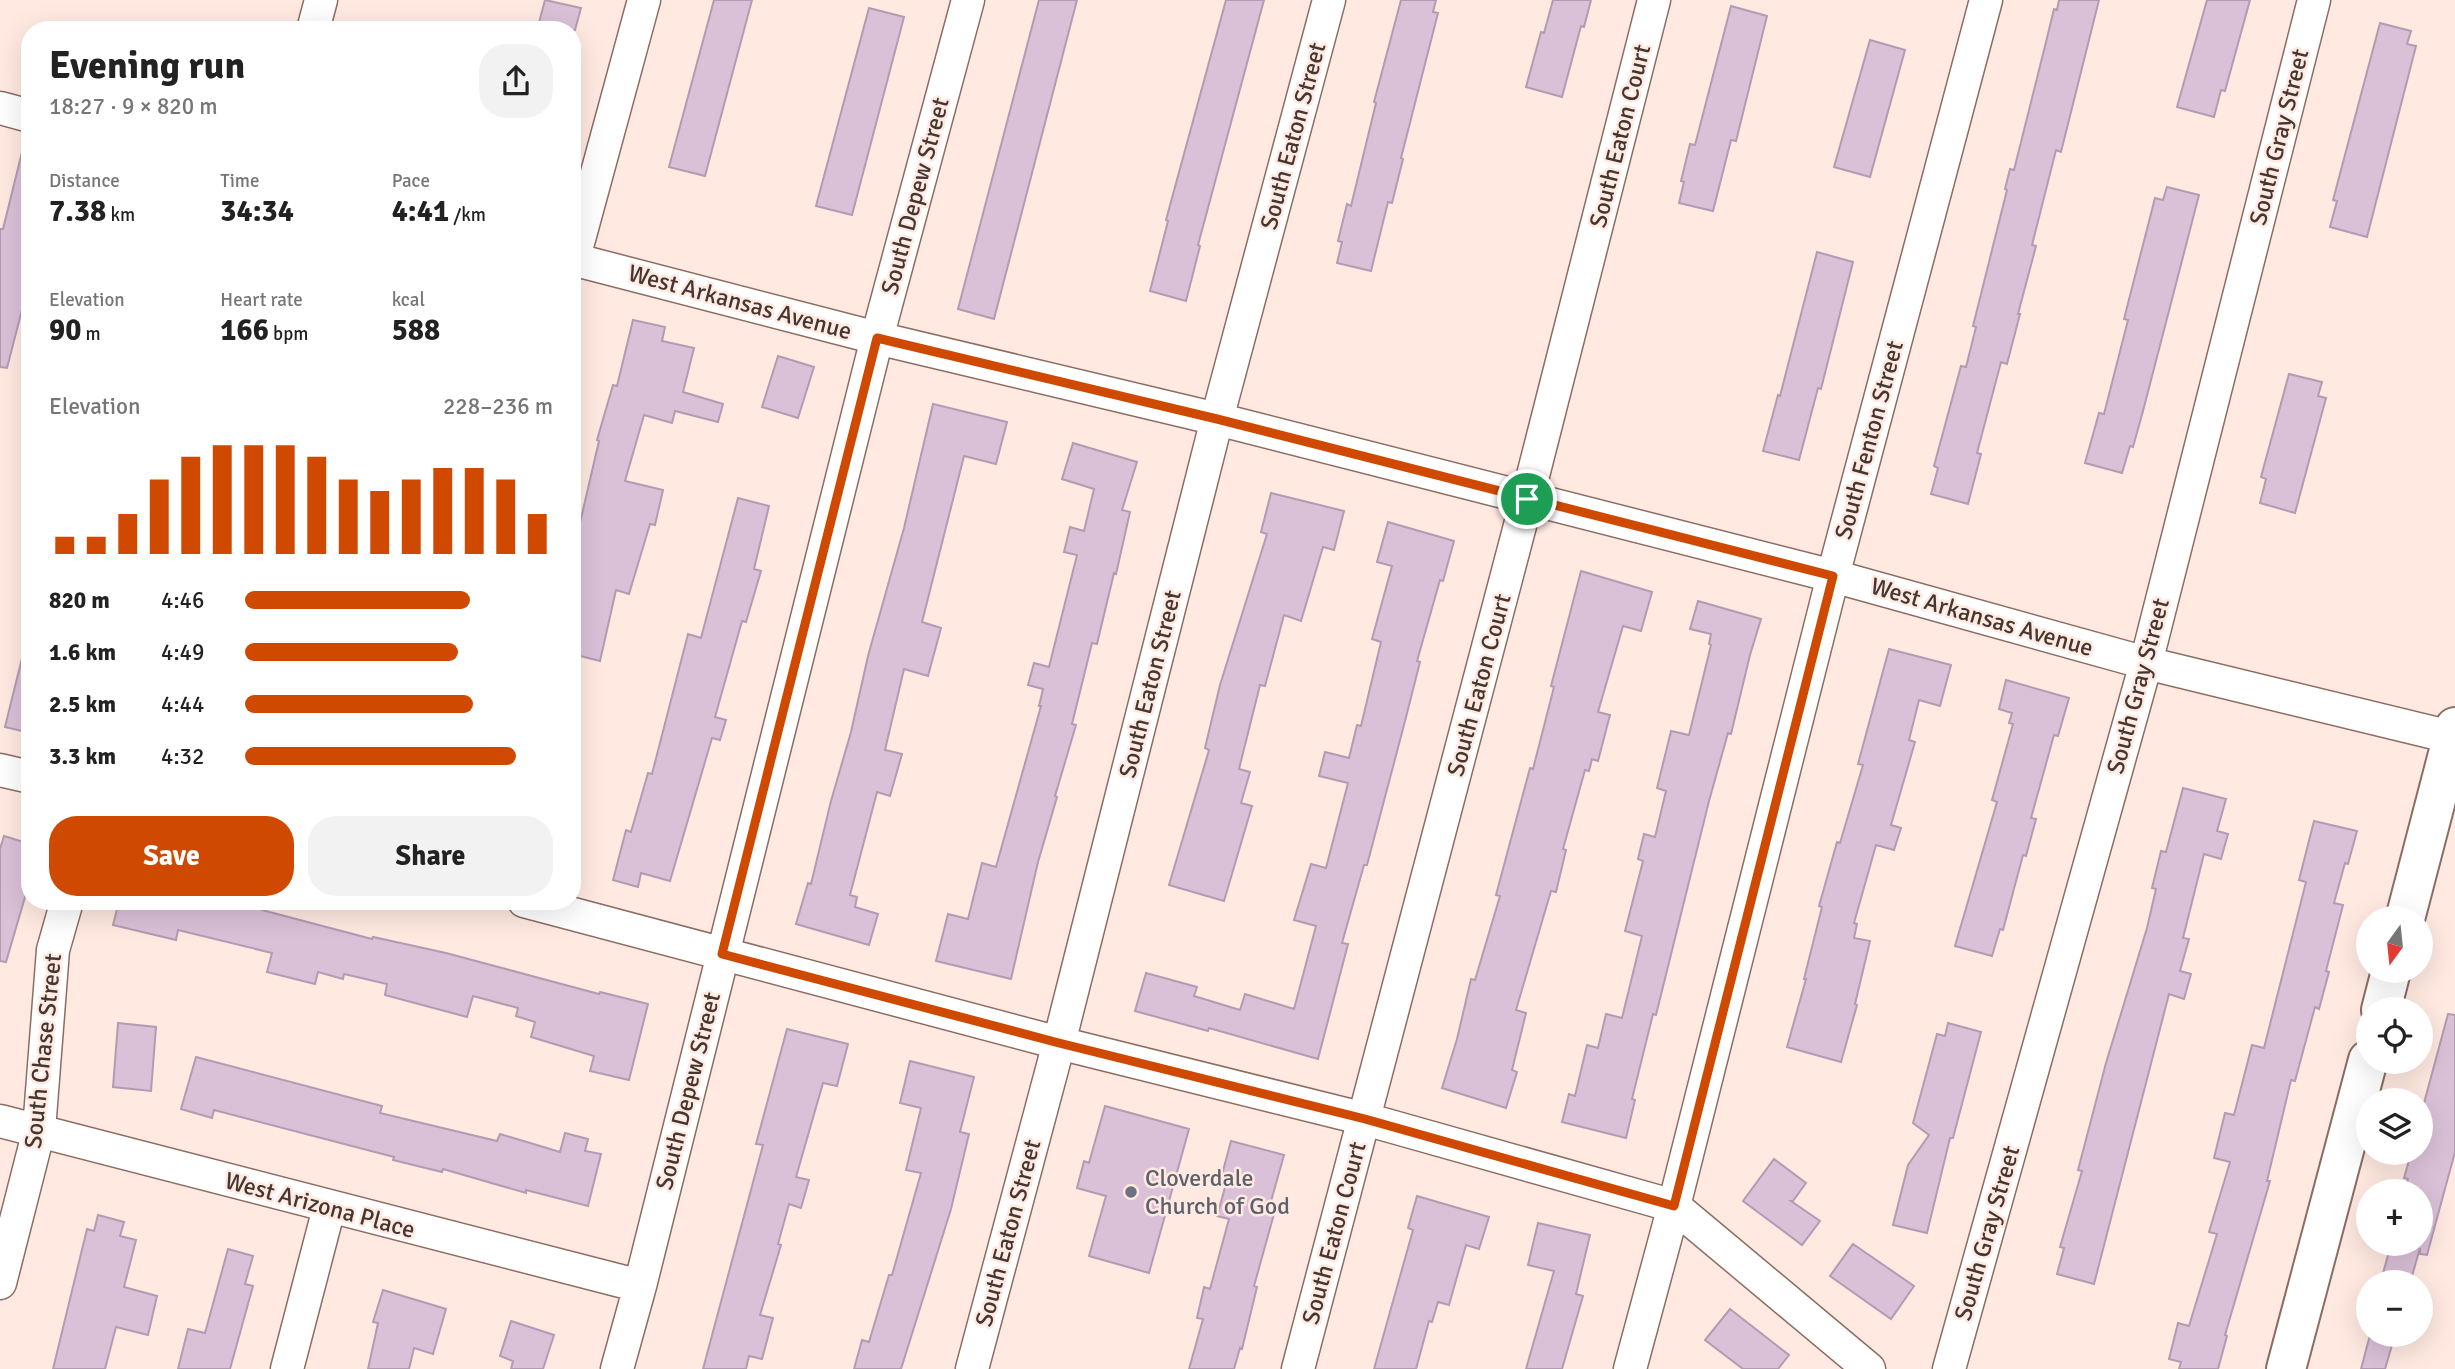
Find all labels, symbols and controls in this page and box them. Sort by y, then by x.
street label: South Eaton Street [1254,39,1332,233]
street label: South Eaton Court [1583,41,1657,231]
text: Evening run [49,42,245,89]
button: share [479,44,553,118]
street label: South Gray Street [2243,46,2315,228]
text: 18:27 · 9 × 820 m [49,92,218,121]
street label: South Depew Street [874,94,956,298]
text: Distance [49,169,120,193]
text: Time [220,169,259,193]
text: Pace [392,169,430,193]
text: 7.38 [49,193,106,230]
text: 34:34 [220,193,294,230]
text: 4:41 [392,193,449,230]
text: km [106,203,135,227]
text: /km [449,203,486,227]
street label: West Arkansas Avenue [625,258,855,346]
text: Elevation [49,288,125,312]
text: Heart rate [220,288,303,312]
text: kcal [392,288,425,312]
text: 90 [49,312,81,349]
text: 166 [220,312,269,349]
text: 588 [392,312,440,349]
text: m [81,322,101,346]
text: bpm [269,322,308,346]
street label: South Fenton Street [1828,337,1910,543]
text: Elevation [49,392,141,421]
text: 228–236 m [443,392,553,421]
pin [1497,469,1557,529]
icon: arrive [1508,480,1546,518]
street label: West Arkansas Avenue [1867,571,2097,663]
text: 820 m [49,586,110,615]
text: 4:46 [161,586,204,615]
street label: South Eaton Street [1112,587,1188,781]
street label: South Eaton Court [1440,590,1518,780]
street label: South Gray Street [2100,595,2176,777]
text: 1.6 km [49,638,116,667]
text: 4:49 [161,638,204,667]
text: 2.5 km [49,690,116,719]
text: 4:44 [161,690,204,719]
text: 3.3 km [49,742,116,771]
text: 4:32 [161,742,204,771]
button: Save [49,816,294,896]
button: Share [308,816,553,896]
north arrow [2356,906,2432,984]
map controls [2356,906,2433,1347]
street label: South Chase Street [18,952,68,1150]
street label: South Depew Street [649,989,727,1193]
button: locate [2356,997,2433,1074]
button: layers [2356,1088,2433,1165]
street label: South Eaton Street [969,1136,1047,1330]
street label: South Eaton Court [1295,1138,1373,1328]
street label: South Gray Street [1948,1142,2026,1324]
place label: Cloverdale Church of God [1145,1163,1290,1221]
street label: West Arizona Place [222,1165,418,1245]
button: + [2356,1179,2433,1256]
marker: Cloverdale Church of God [1123,1184,1139,1200]
button: − [2356,1270,2433,1347]

